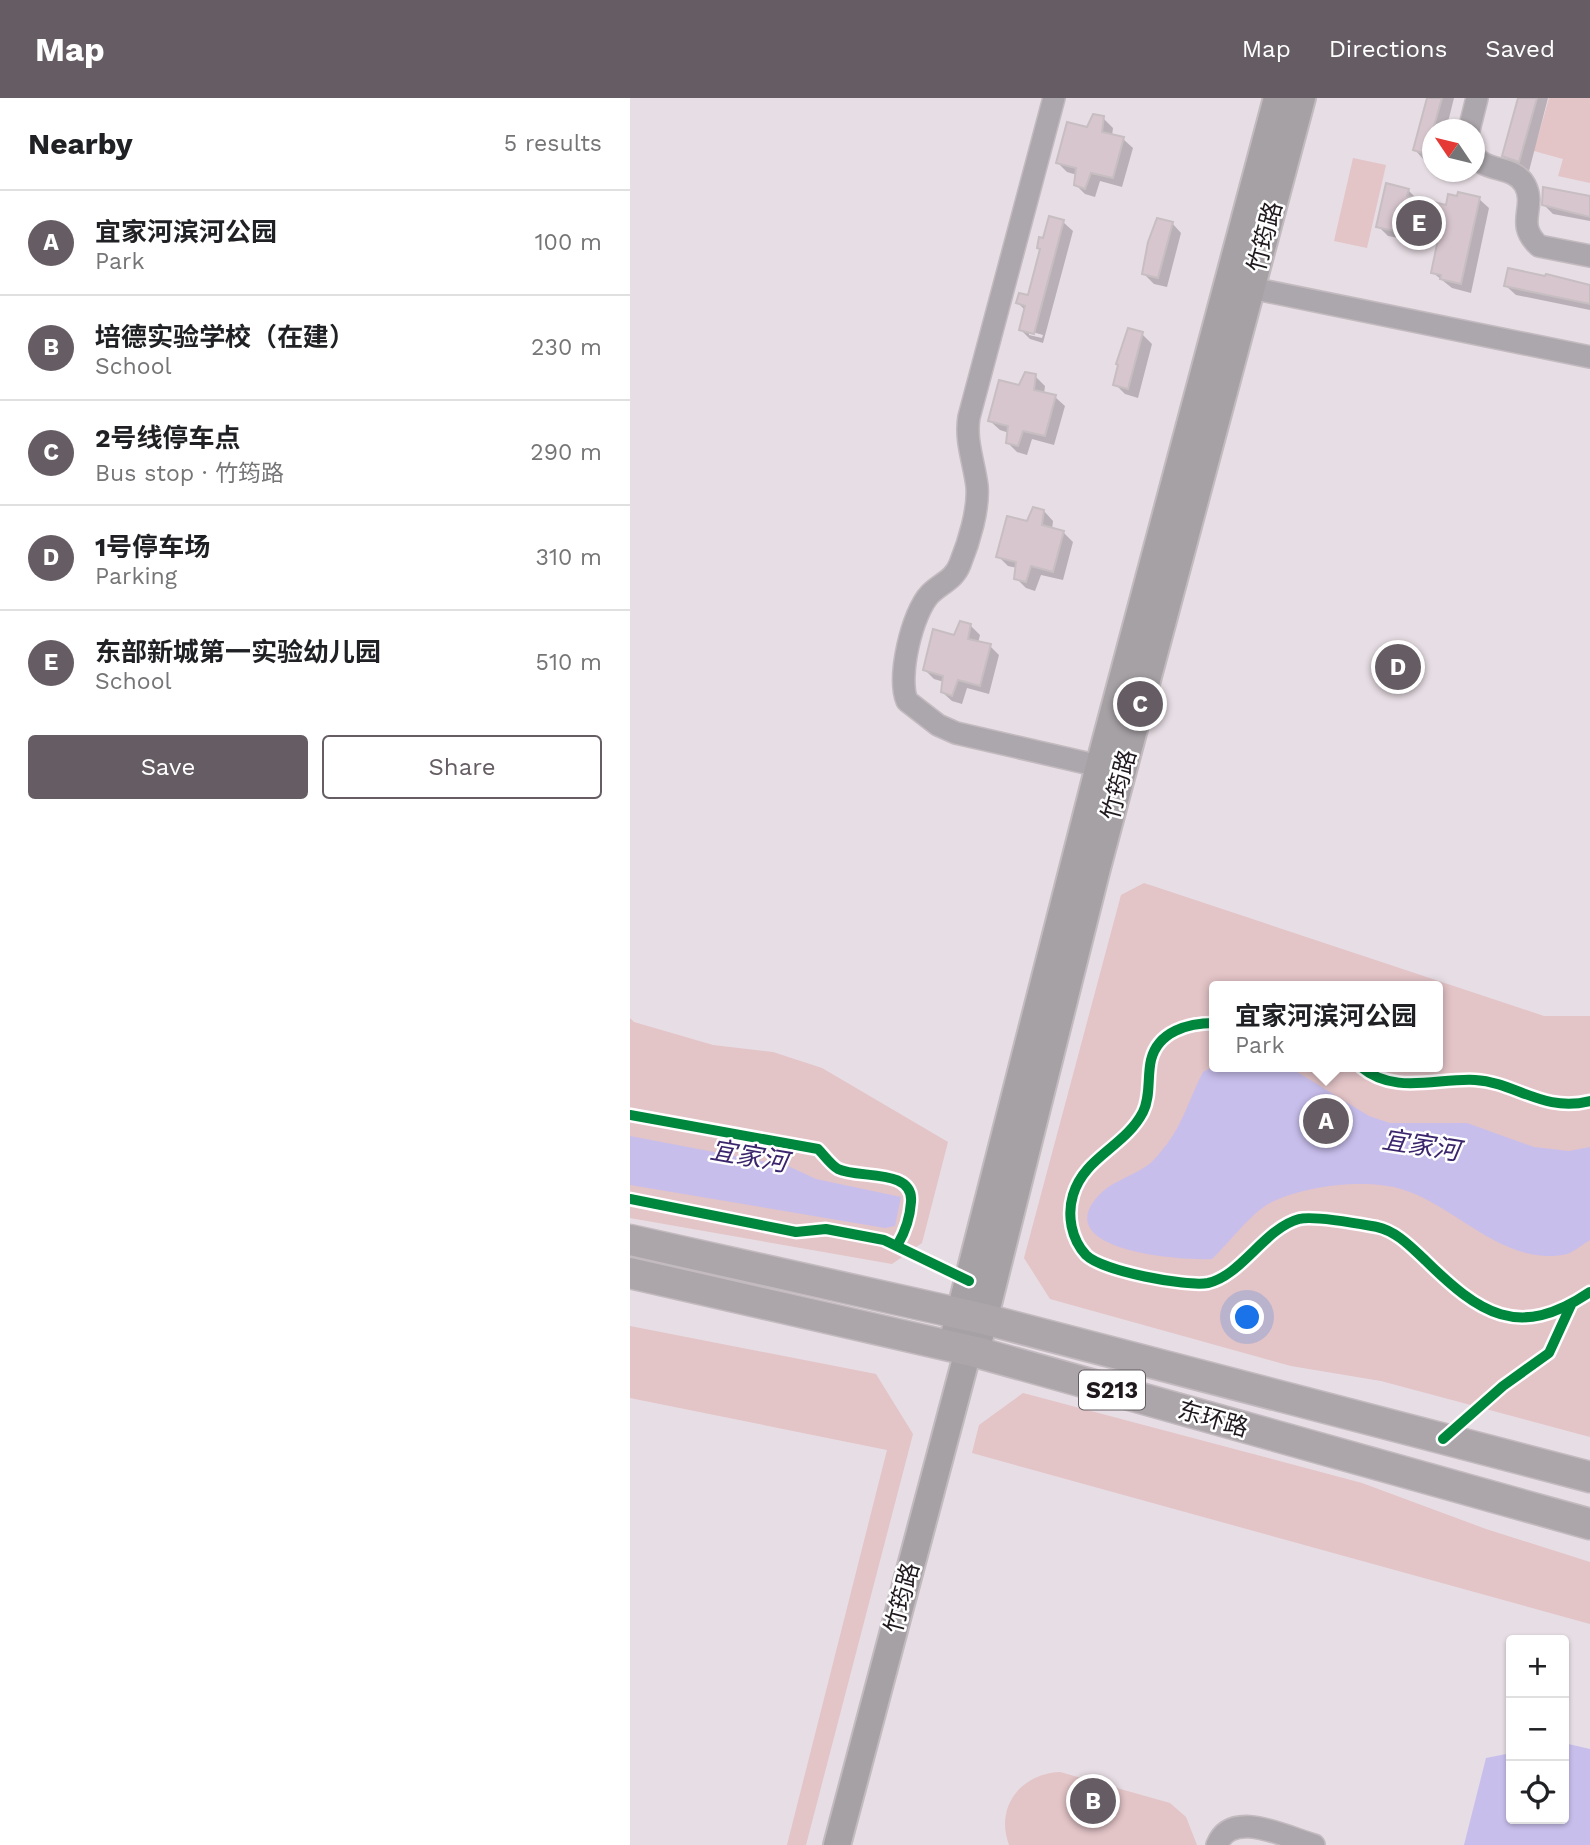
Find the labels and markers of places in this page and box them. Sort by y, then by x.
pin: E [1396,197,1442,249]
pin: D [1375,641,1421,693]
pin: C [1117,678,1163,730]
pin: A [1303,1095,1349,1147]
pin: B [1070,1775,1116,1827]

